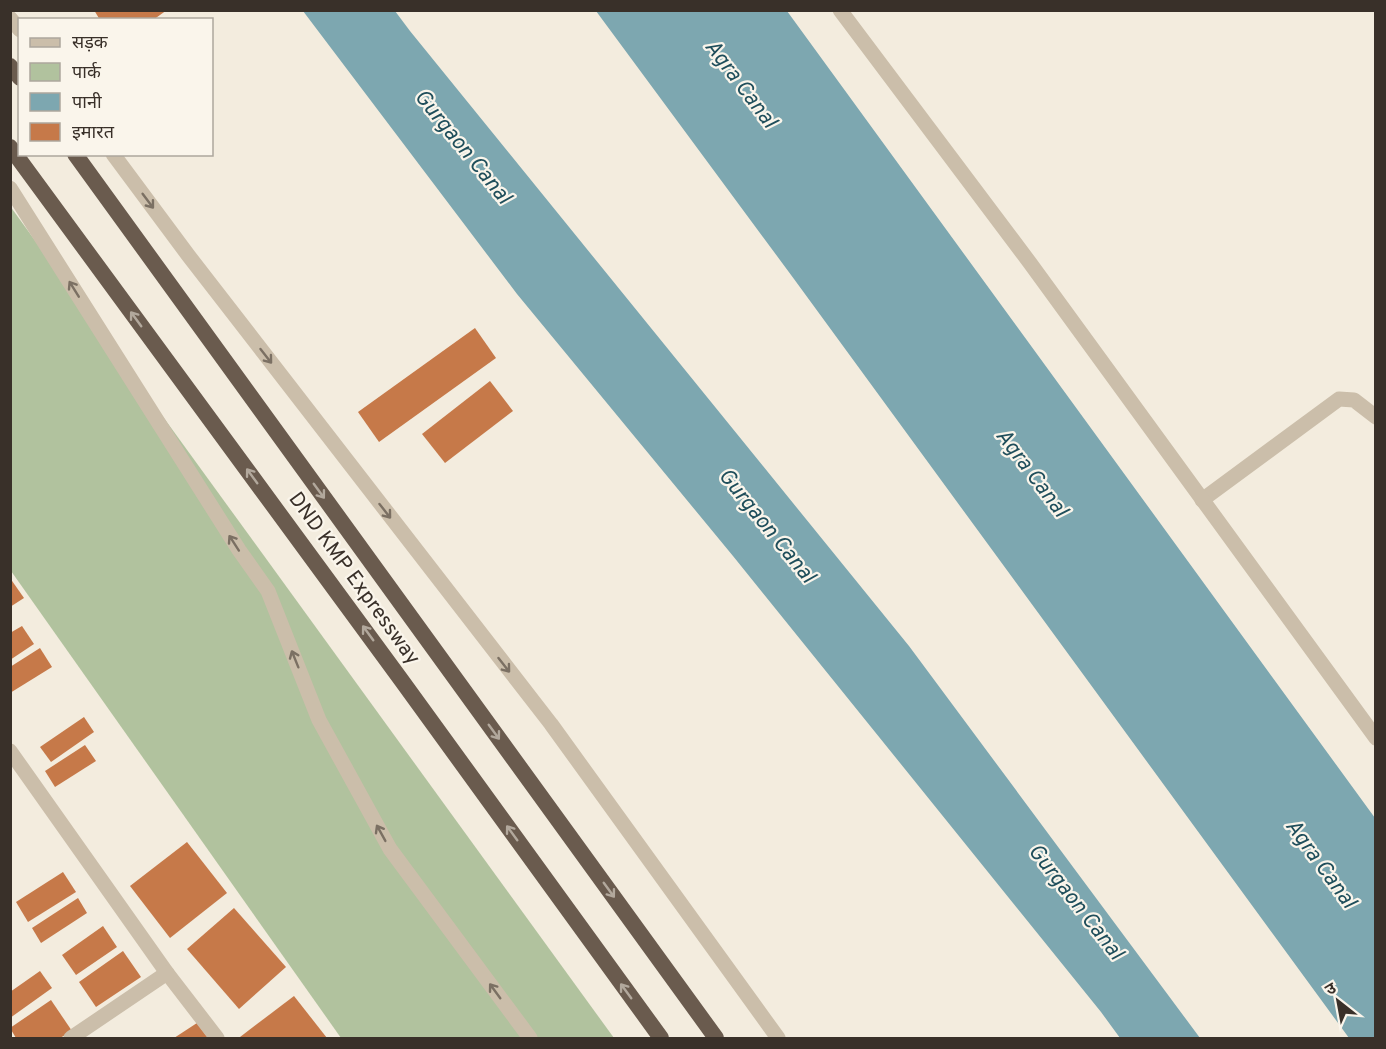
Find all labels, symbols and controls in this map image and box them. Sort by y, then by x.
legend [18,18,213,156]
text: सड़क [72,32,109,55]
water label: Agra Canal [698,35,783,135]
text: पार्क [72,61,102,85]
water label: Gurgaon Canal [407,85,517,212]
text: पानी [72,92,102,115]
text: इमारत [72,122,115,145]
one-way arrow [141,193,154,209]
one-way arrow [68,281,81,298]
one-way arrow [130,312,143,328]
one-way arrow [260,348,272,364]
water label: Agra Canal [989,424,1074,524]
water label: Gurgaon Canal [711,464,821,591]
one-way arrow [246,469,258,485]
one-way arrow [313,482,325,498]
street label: DND KMP Expressway [282,487,426,671]
one-way arrow [379,502,392,518]
one-way arrow [228,535,240,552]
one-way arrow [362,626,374,642]
one-way arrow [289,650,300,669]
one-way arrow [498,657,511,673]
one-way arrow [488,724,500,740]
water label: Agra Canal [1278,814,1362,916]
one-way arrow [375,825,386,843]
one-way arrow [506,825,518,841]
water label: Gurgaon Canal [1021,839,1130,967]
one-way arrow [602,881,615,897]
north arrow [1308,971,1368,1031]
text: उ [1322,979,1341,1001]
one-way arrow [489,984,501,1000]
one-way arrow [620,984,632,1000]

